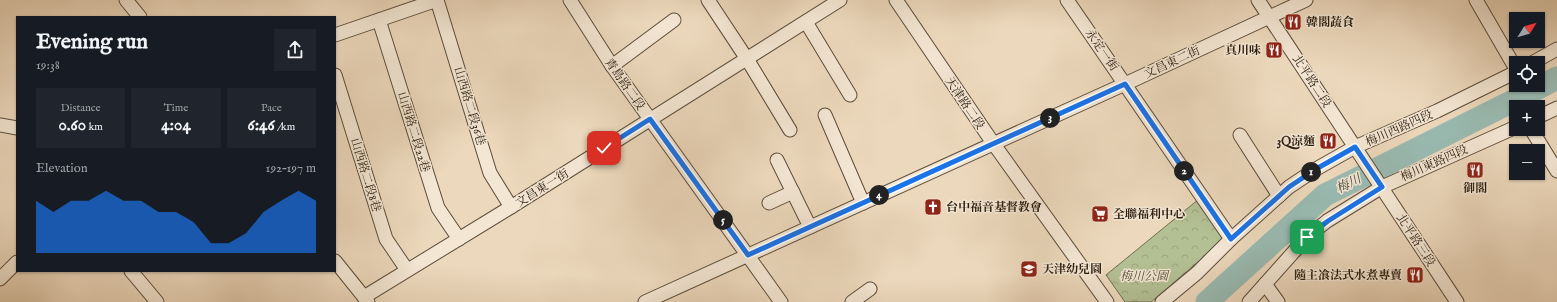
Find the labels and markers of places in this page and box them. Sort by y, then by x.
restaurant icon: 韓閣蔬食 [1283,12,1303,32]
place label: 韓閣蔬食 [1306,15,1354,30]
restaurant icon: 真川味 [1264,40,1284,60]
place label: 真川味 [1225,43,1261,58]
pin: 3 [1040,108,1060,128]
pin [587,131,621,165]
restaurant icon: 3Q涼麵 [1318,131,1338,151]
place label: 3Q涼麵 [1277,134,1315,150]
restaurant icon: 御閣 [1465,160,1485,180]
pin: 2 [1174,161,1194,181]
pin: 1 [1301,162,1321,182]
place label: 御閣 [1463,181,1487,196]
pin: 4 [869,185,889,205]
church icon: 台中福音基督教會 [923,197,943,217]
place label: 台中福音基督教會 [946,200,1042,215]
supermarket icon: 全聯福利中心 [1090,204,1110,224]
place label: 全聯福利中心 [1113,207,1185,222]
pin: 5 [713,210,733,230]
pin [1290,220,1324,254]
school or university icon: 天津幼兒園 [1019,259,1039,279]
place label: 天津幼兒園 [1042,262,1102,277]
restaurant icon: 隨主飡法式水煮專賣 [1405,265,1425,285]
place label: 隨主飡法式水煮專賣 [1294,268,1402,283]

